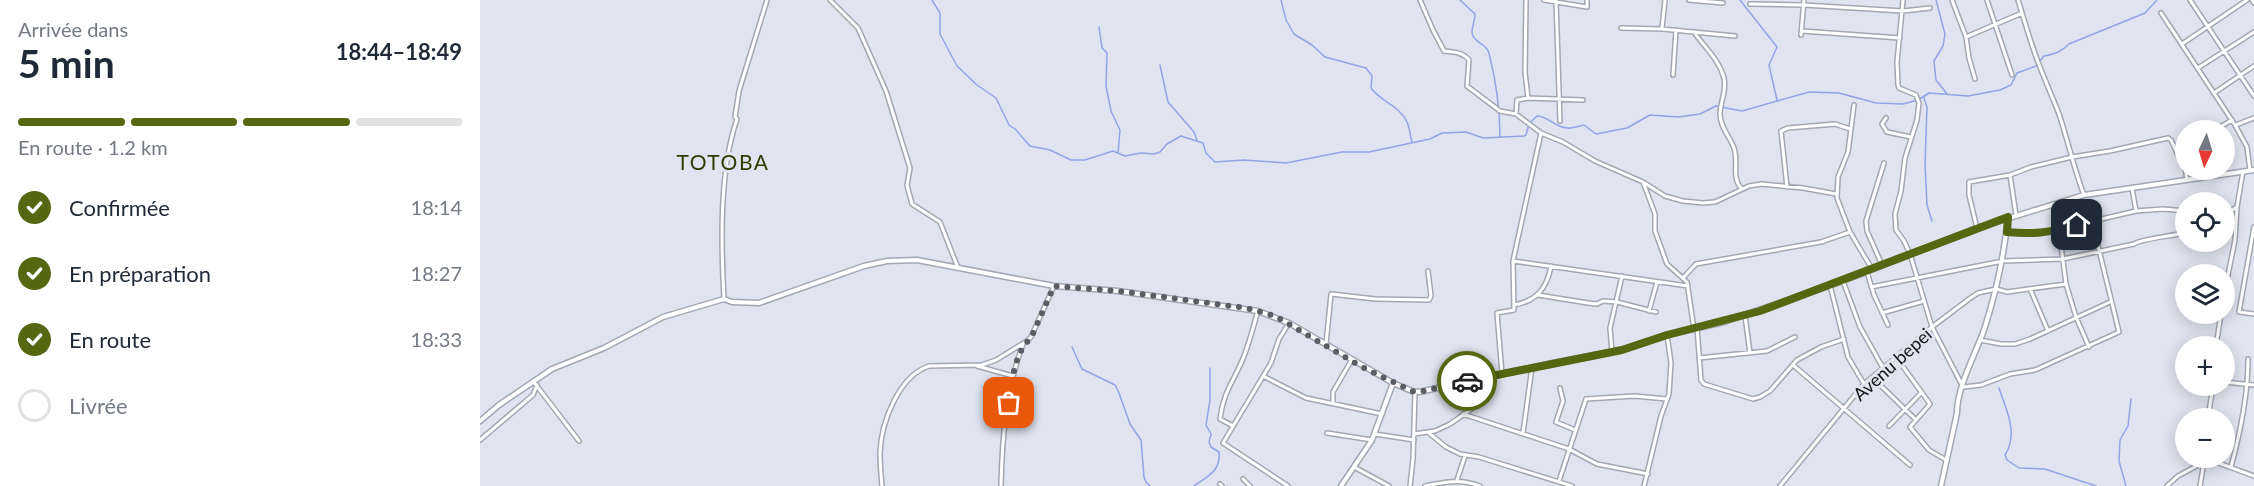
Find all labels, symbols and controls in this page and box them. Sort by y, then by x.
text: Arrivée dans [18,17,128,41]
text: 18:44–18:49 [336,38,462,65]
text: 5 min [18,40,115,86]
north arrow [2175,120,2235,180]
map controls [2175,120,2235,468]
text: En route · 1.2 km [18,135,168,159]
district label: TOTOBA [677,149,770,174]
icon: check [18,191,51,224]
button: locate [2175,192,2235,252]
text: Confirmée [69,194,170,221]
text: 18:14 [411,195,462,219]
pin [2051,199,2102,250]
icon: home [2060,208,2093,241]
icon: check [18,257,51,290]
text: En préparation [69,260,211,287]
text: 18:27 [411,261,462,285]
button: layers [2175,264,2235,324]
icon: check [18,323,51,356]
street label: Avenu bepei [1848,323,1936,405]
text: En route [69,326,151,353]
text: 18:33 [411,327,462,351]
button: + [2175,336,2235,396]
courier [1437,351,1497,411]
icon: car [1451,365,1484,398]
pin [983,377,1034,428]
icon: bag [992,386,1025,419]
text: Livrée [69,392,128,419]
button: − [2175,408,2235,468]

